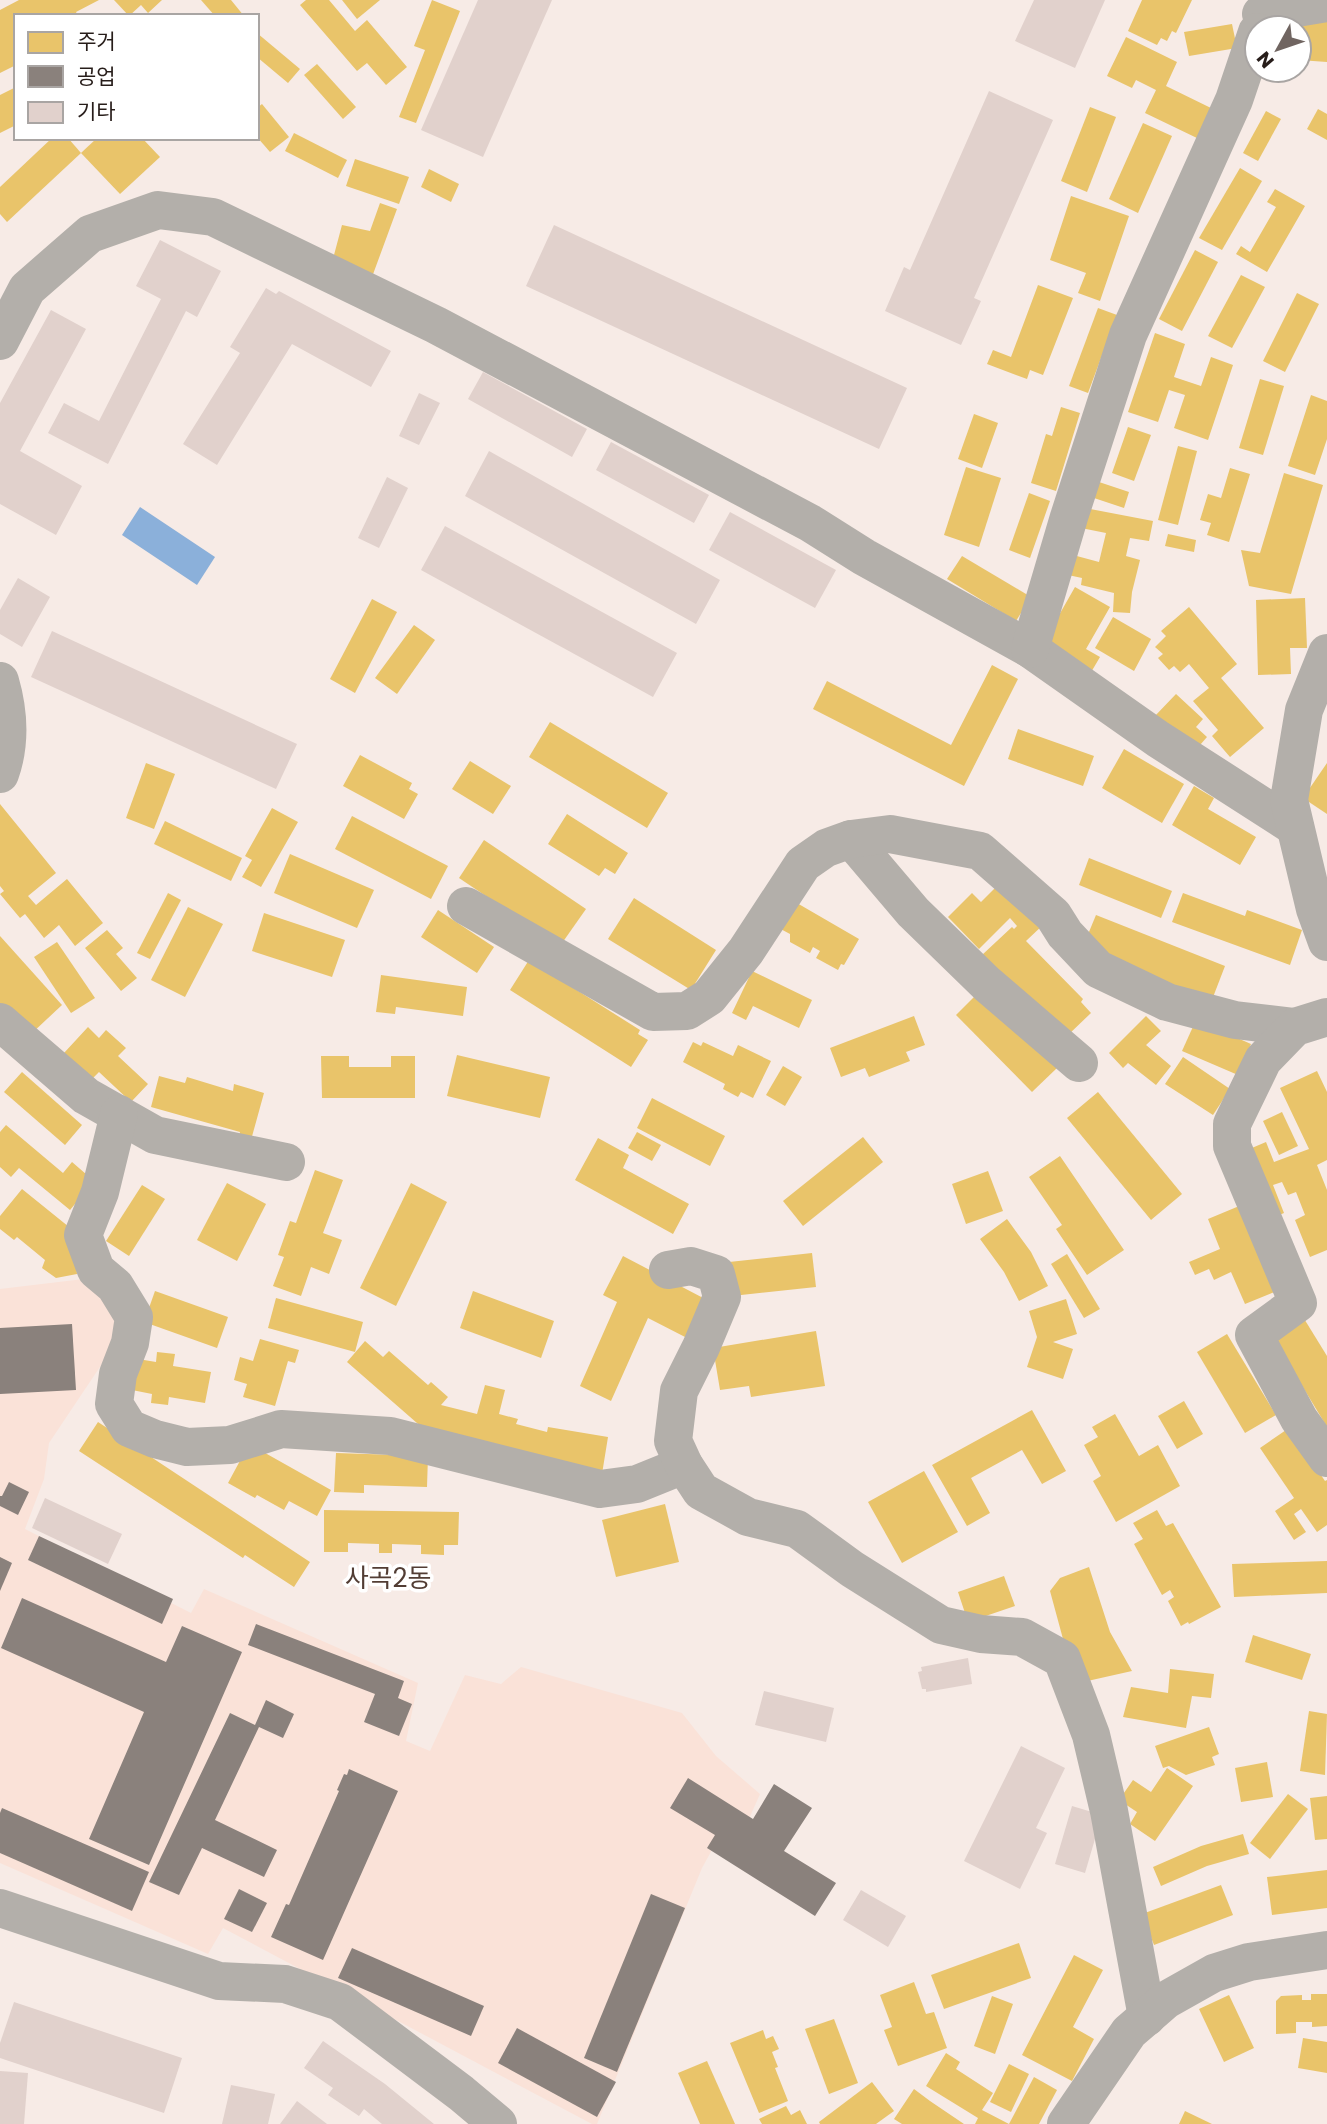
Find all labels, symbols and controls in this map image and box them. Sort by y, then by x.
legend [14,14,259,140]
north arrow [1243,14,1313,84]
text: 주거 [77,27,116,56]
text: N [1250,45,1280,74]
text: 공업 [77,62,116,91]
text: 기타 [77,97,116,126]
district label: 사곡2동 [345,1560,431,1596]

